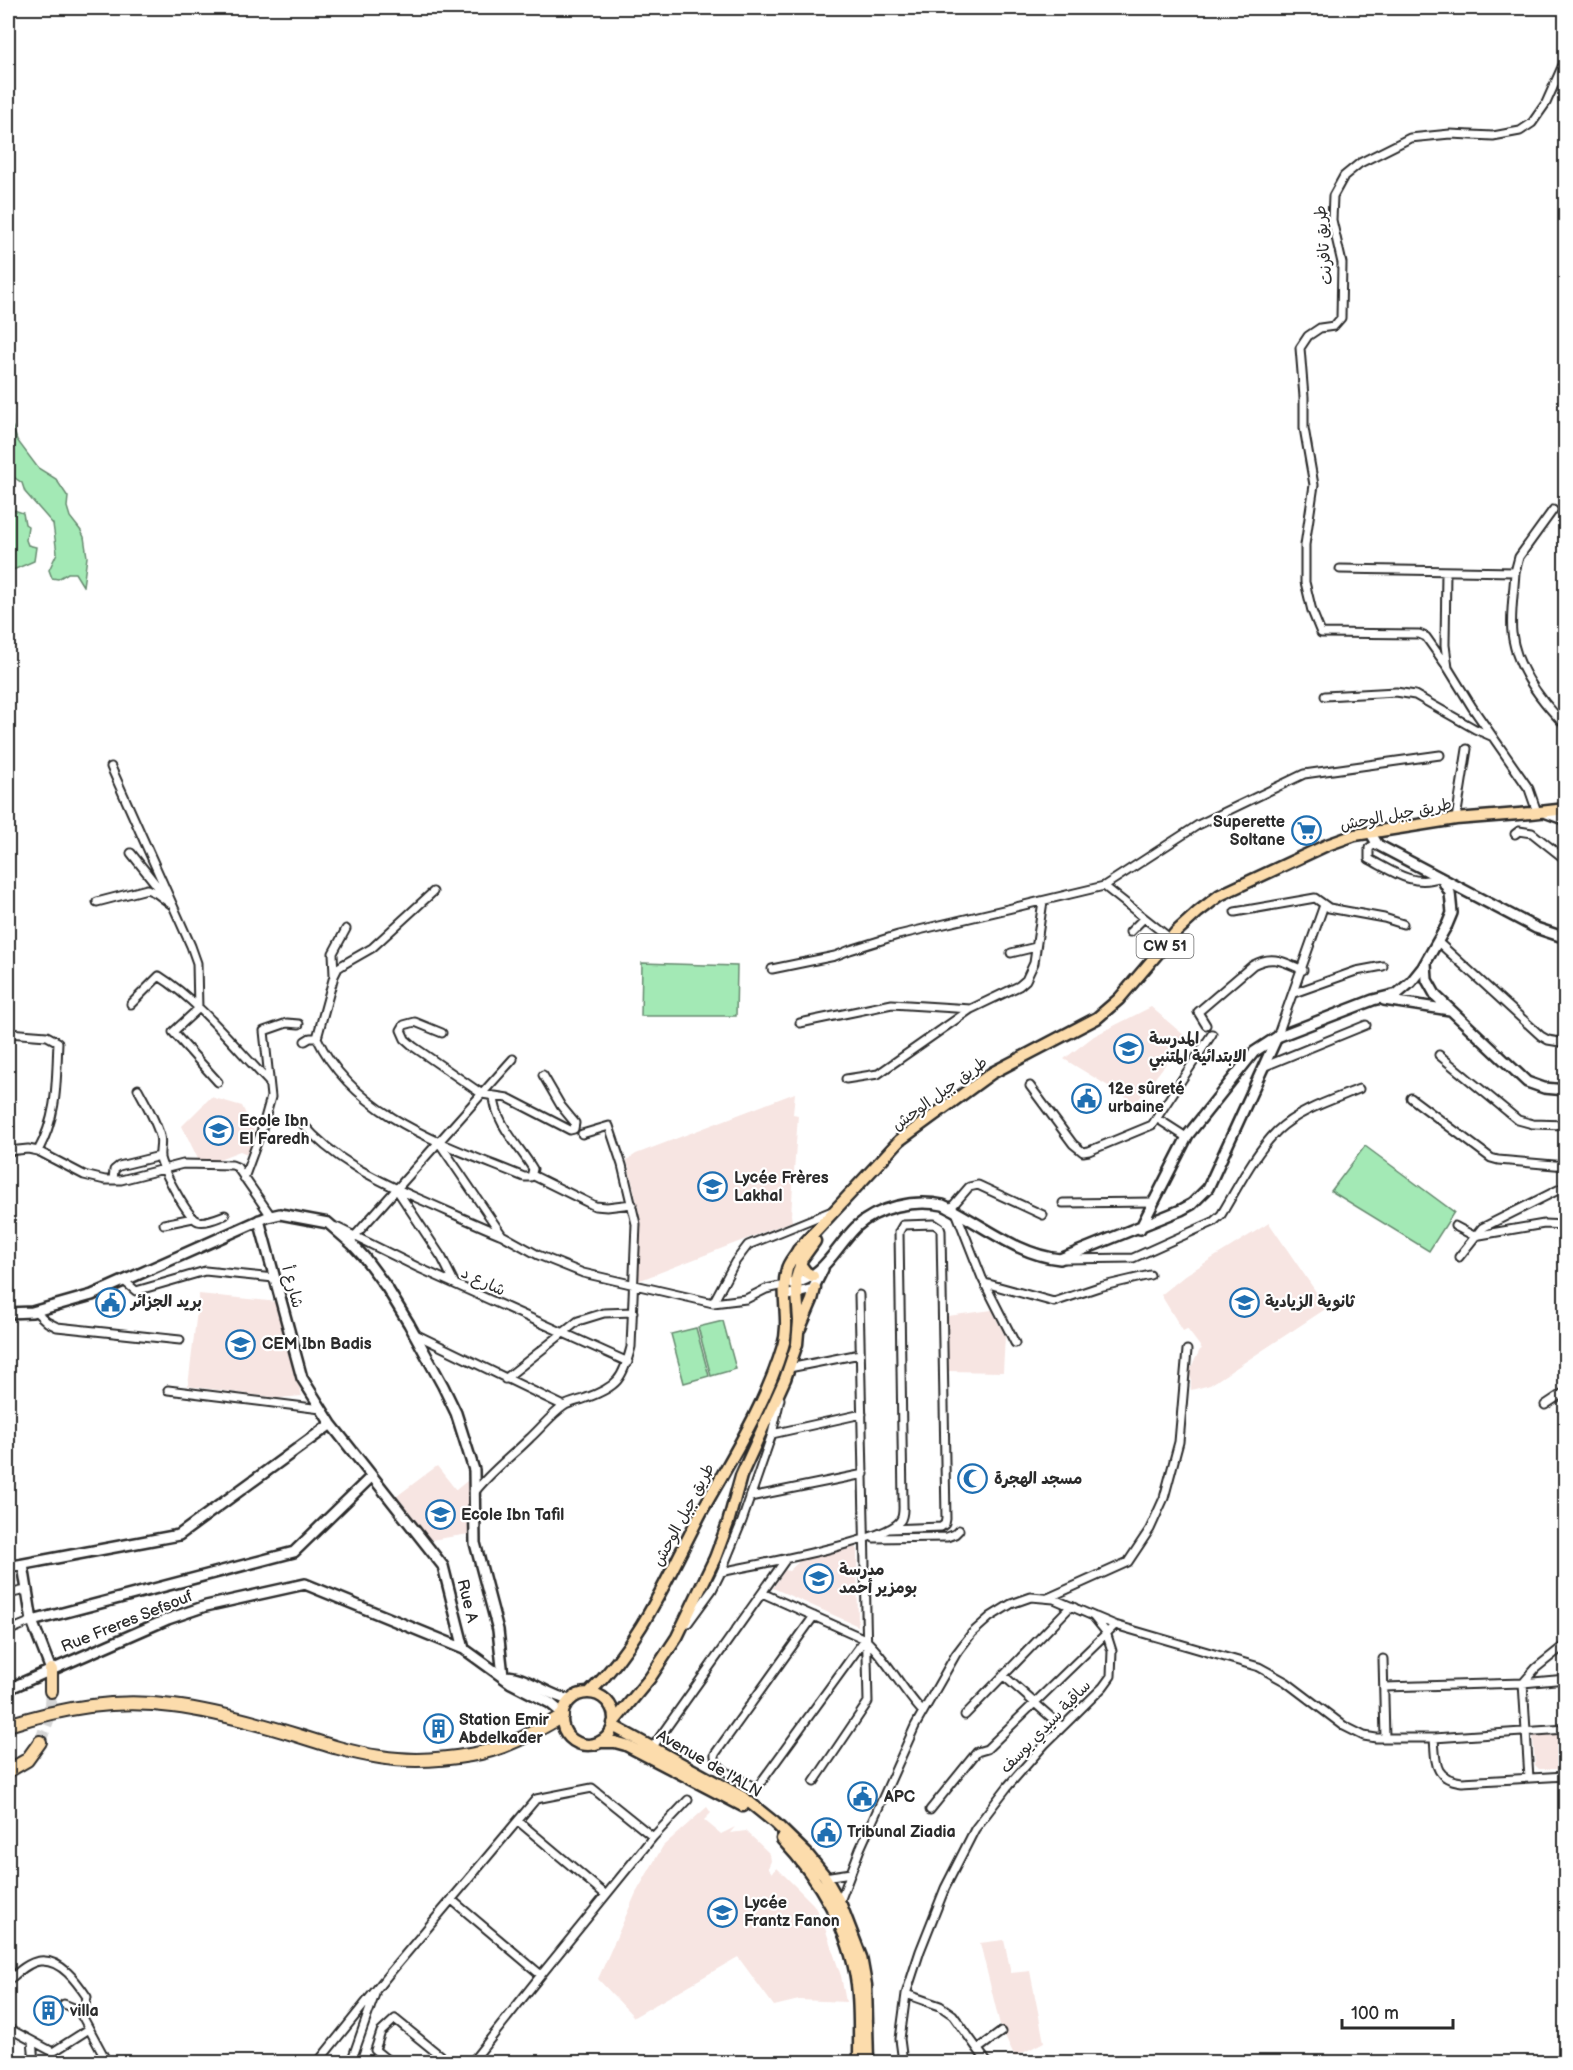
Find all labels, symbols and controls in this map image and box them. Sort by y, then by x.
street label: طريق تافرنت [1311,204,1337,286]
street label: طريق جبل الوحش [1338,795,1454,835]
place label: Superette Soltane [1213,813,1285,850]
supermarket icon: Superette Soltane [1290,815,1322,847]
road number: CW 51 [1136,934,1194,958]
place label: المدرسة الابتدائية المتنبي [1149,1030,1246,1071]
school or university icon: المدرسة الابتدائية المتنبي [1112,1032,1144,1064]
street label: طريق جبل الوحش [888,1053,992,1135]
place label: 12e sûreté urbaine [1108,1080,1185,1117]
public building icon: 12e sûreté urbaine [1071,1082,1103,1114]
place label: Ecole Ibn El Faredh [239,1112,309,1149]
school or university icon: Ecole Ibn El Faredh [202,1114,234,1146]
place label: Lycée Frères Lakhal [734,1169,829,1206]
school or university icon: Lycée Frères Lakhal [697,1171,729,1203]
street label: شارع أ [276,1264,307,1310]
street label: شارع د [457,1264,508,1301]
public building icon: بريد الجزائر [94,1286,126,1318]
school or university icon: ثانوية الزيادية [1228,1286,1260,1318]
place label: بريد الجزائر [129,1293,202,1312]
place label: ثانوية الزيادية [1265,1293,1356,1312]
school or university icon: CEM Ibn Badis [225,1328,257,1360]
place label: CEM Ibn Badis [262,1335,372,1354]
street label: طريق جبل الوحش [649,1460,719,1570]
mosque icon: مسجد الهجرة [957,1463,989,1495]
place label: مسجد الهجرة [994,1470,1082,1489]
school or university icon: Ecole Ibn Tafil [424,1499,456,1531]
place label: Ecole Ibn Tafil [461,1506,564,1525]
place label: مدرسة بومزير أحمد [839,1561,917,1598]
school or university icon: مدرسة بومزير أحمد [802,1563,834,1595]
street label: Rue A [452,1577,482,1625]
street label: Rue Freres Sefsouf [59,1587,195,1657]
street label: ساقية سيدي يوسف [997,1676,1096,1778]
place label: Station Emir Abdelkader [458,1711,550,1748]
building icon: Station Emir Abdelkader [422,1713,454,1745]
street label: Avenue de l'ALN [653,1726,765,1802]
public building icon: APC [847,1781,879,1813]
place label: APC [883,1788,915,1807]
public building icon: Tribunal Ziadia [810,1816,842,1848]
place label: Tribunal Ziadia [847,1823,956,1842]
place label: Lycée Frantz Fanon [744,1894,840,1931]
school or university icon: Lycée Frantz Fanon [707,1896,739,1928]
scale bar [1342,1992,1453,2030]
building icon: villa [33,1995,65,2027]
place label: villa [69,2002,99,2021]
text: 100 m [1351,2003,1399,2024]

